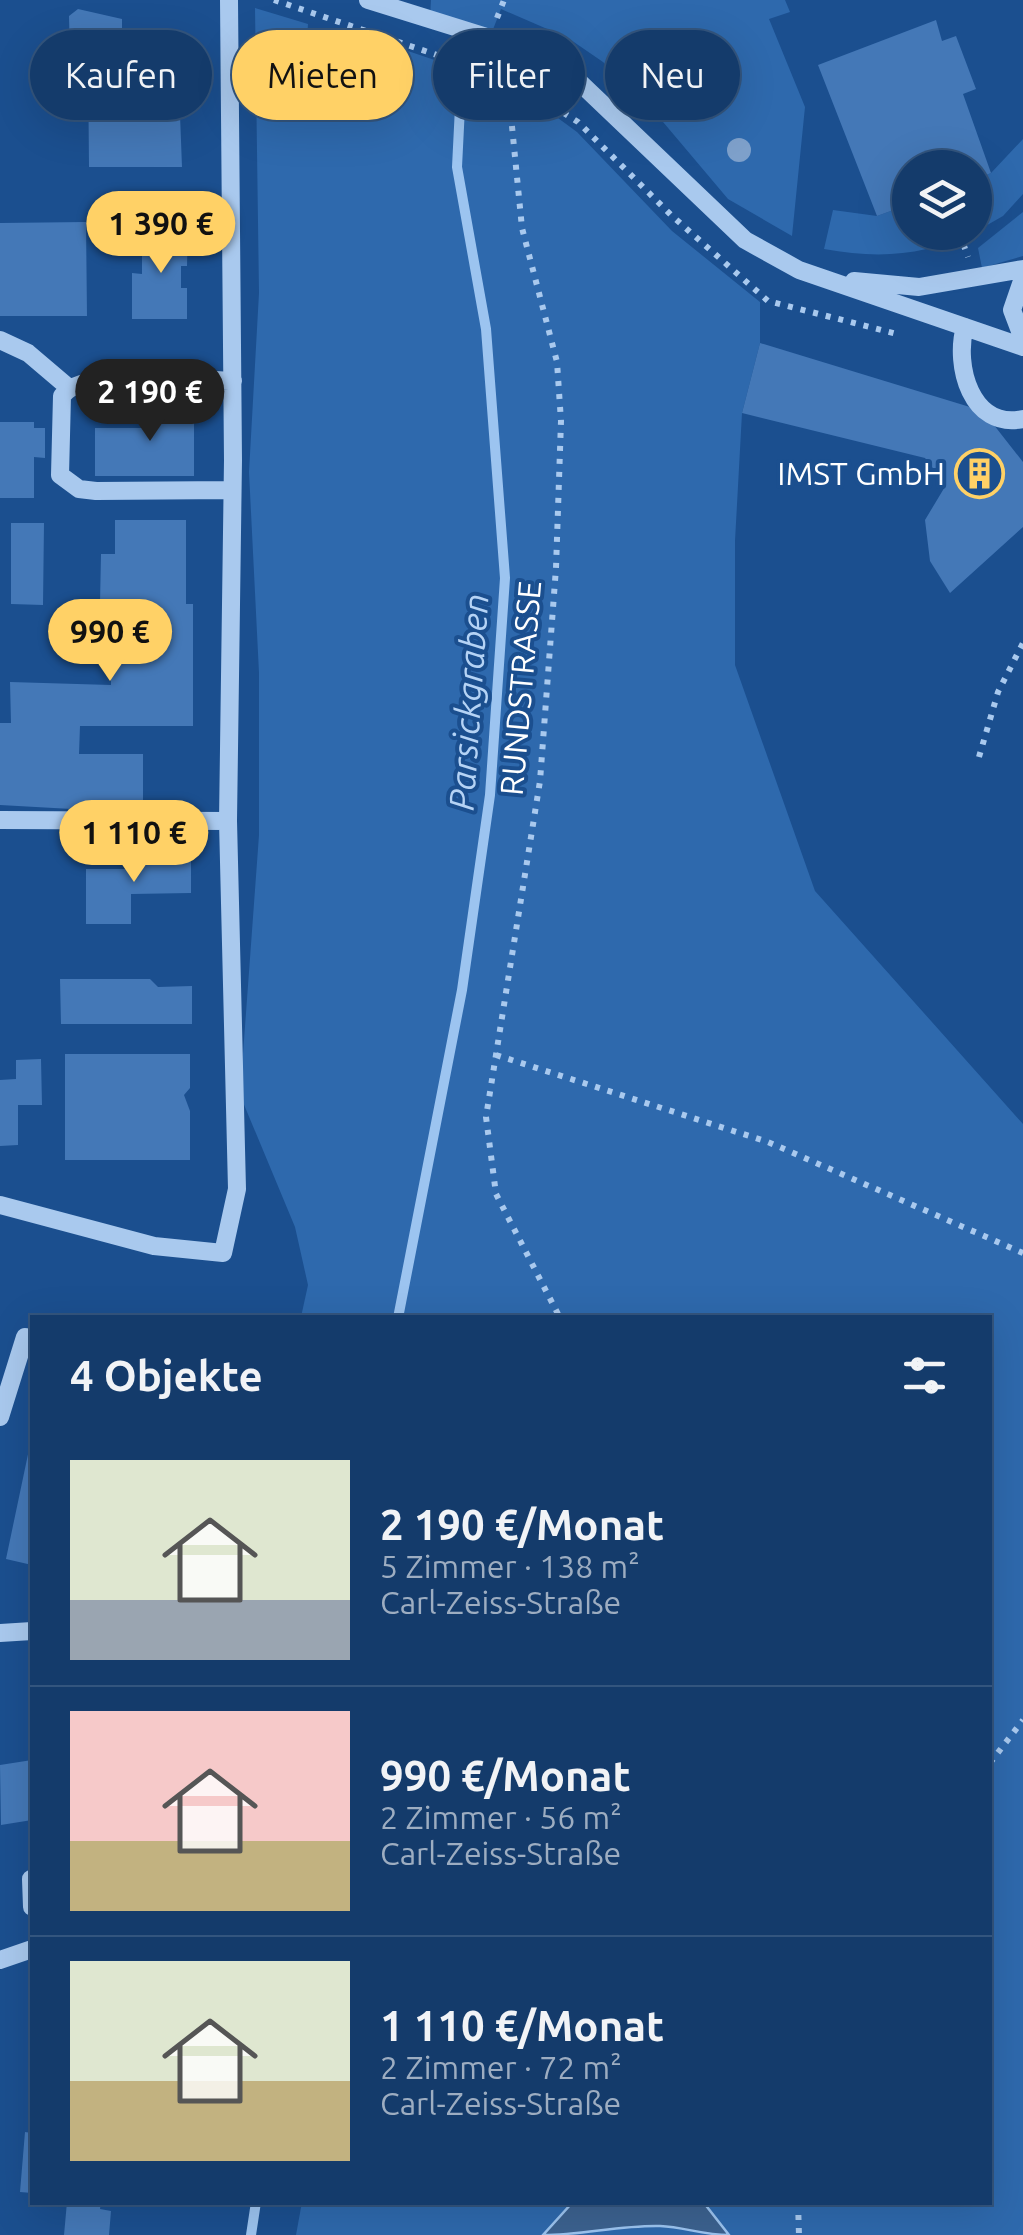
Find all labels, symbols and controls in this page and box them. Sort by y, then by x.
chip: Kaufen [30,30,212,120]
chip: Mieten [232,30,413,120]
chip: Filter [433,30,585,120]
chip: Neu [605,30,740,120]
map controls [892,150,992,250]
button: layers [892,150,992,250]
pin: 1 390 € [69,191,253,276]
text: 1 390 € [108,205,214,241]
pin: 2 190 € [58,359,242,444]
text: 2 190 € [97,373,203,409]
building icon: IMST GmbH [954,447,1006,499]
place label: IMST GmbH [777,455,945,491]
street label: RUNDSTRASSE [493,579,547,797]
water label: Parsickgraben [440,592,496,812]
pin: 990 € [40,599,180,684]
text: 990 € [70,613,150,649]
pin: 1 110 € [42,800,226,885]
text: 1 110 € [81,814,187,850]
icon: filters [897,1348,952,1403]
text: 4 Objekte [70,1352,263,1399]
icon: home [150,1500,270,1620]
text: 2 190 €/Monat [380,1501,664,1548]
text: 5 Zimmer · 138 m² [380,1548,640,1584]
text: Carl-Zeiss-Straße [380,1584,621,1620]
icon: home [150,1751,270,1871]
text: 990 €/Monat [380,1752,631,1799]
text: 2 Zimmer · 56 m² [380,1799,622,1835]
text: Carl-Zeiss-Straße [380,1835,621,1871]
icon: home [150,2001,270,2121]
text: 1 110 €/Monat [380,2002,664,2049]
text: 2 Zimmer · 72 m² [380,2049,622,2085]
text: Carl-Zeiss-Straße [380,2085,621,2121]

